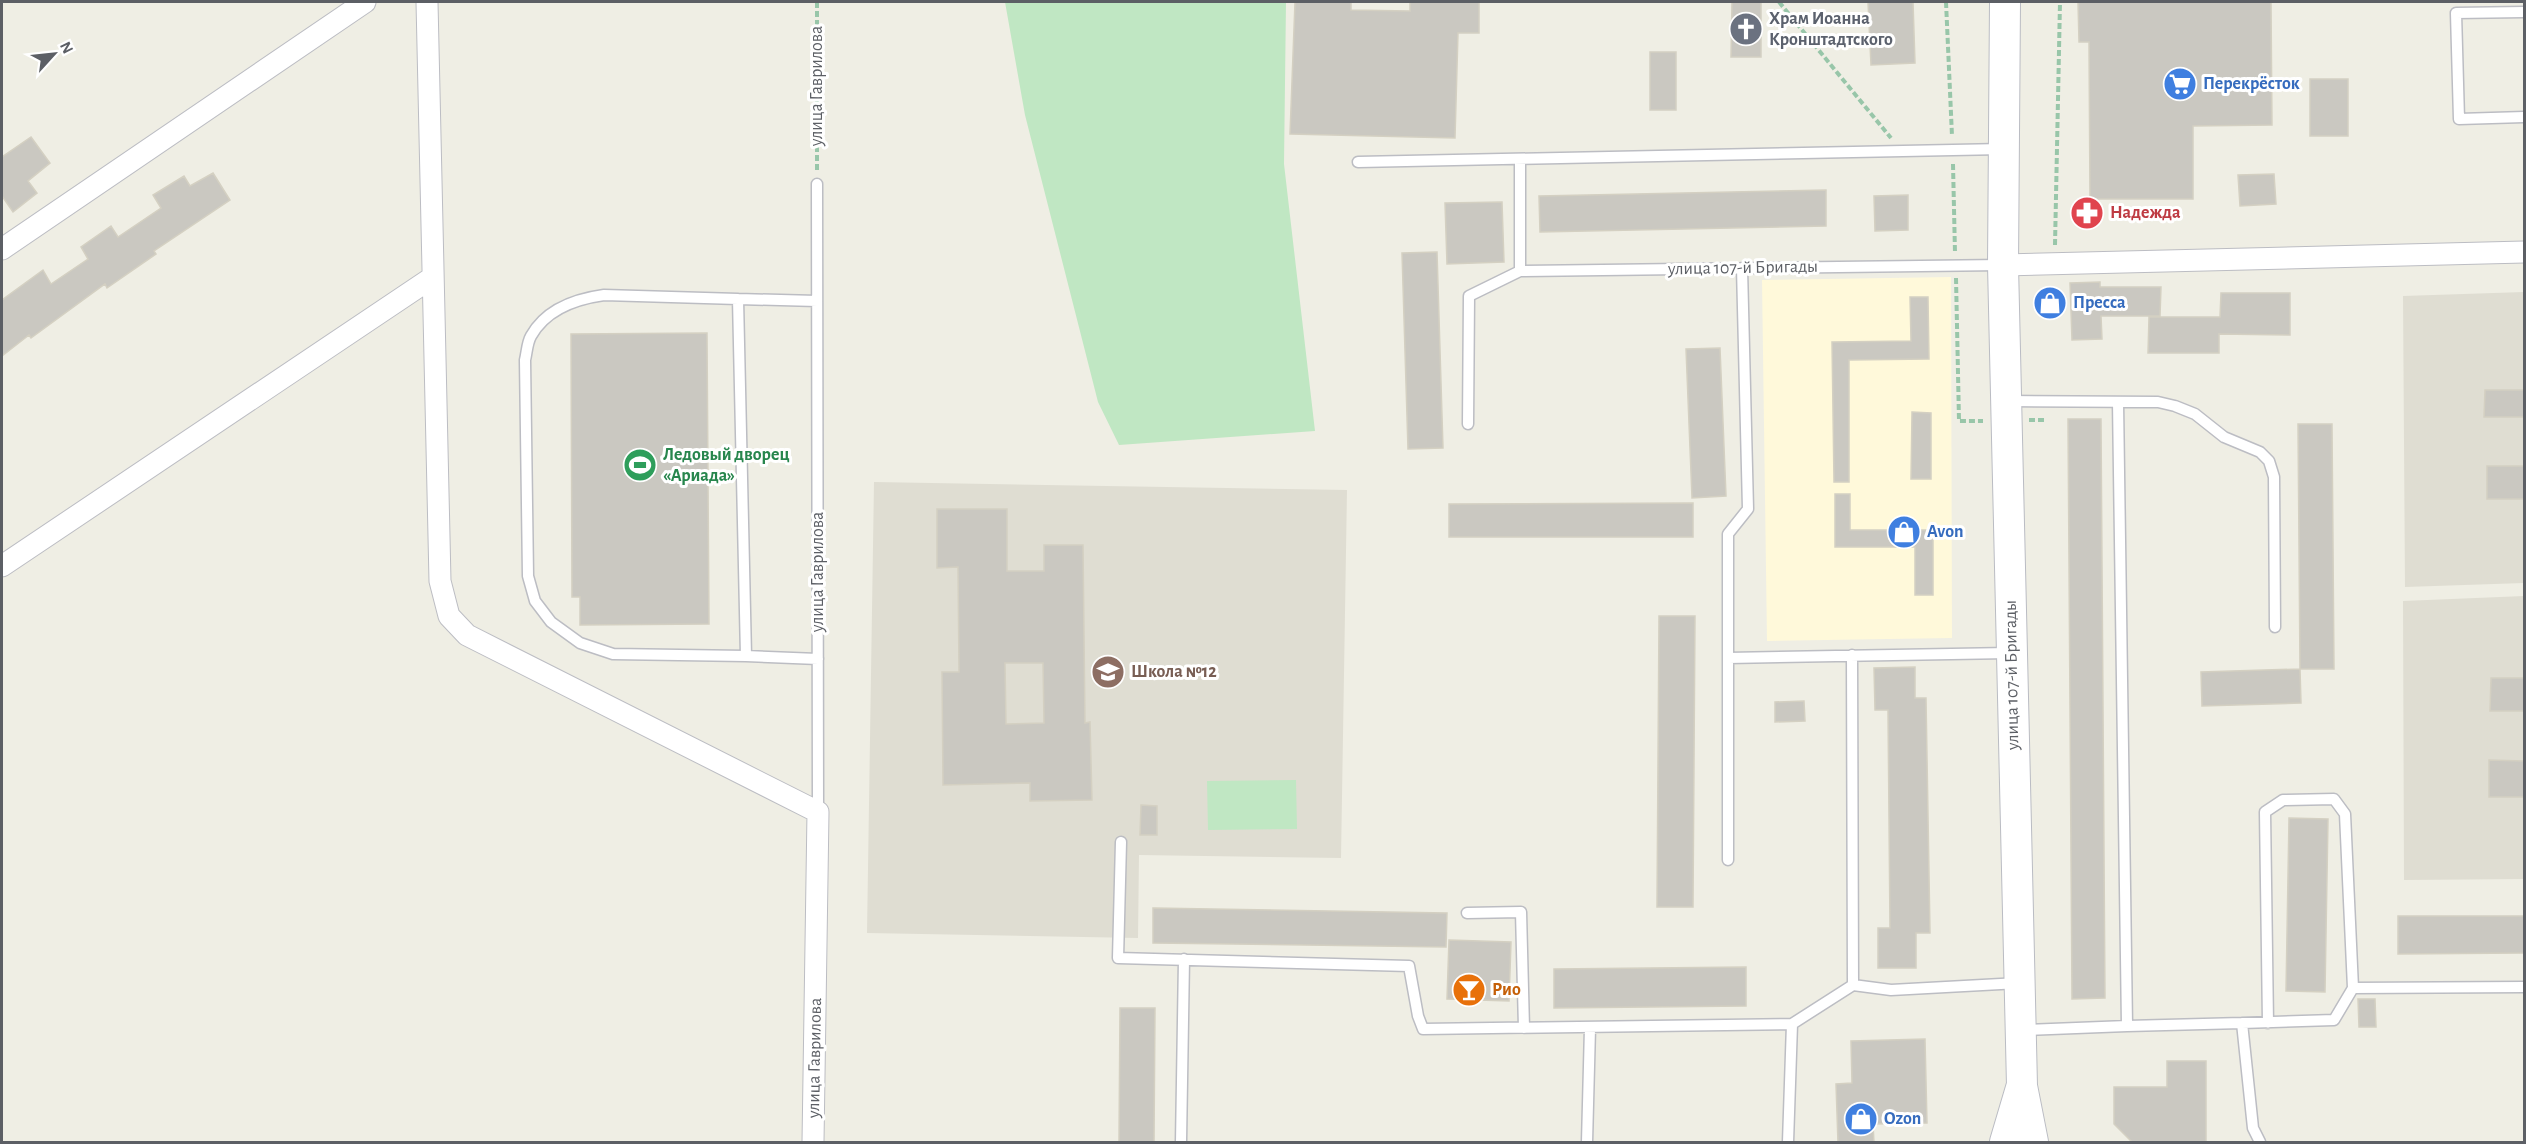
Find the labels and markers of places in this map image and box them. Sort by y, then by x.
place label: Храм Иоанна Кронштадтского [1769,10,1893,49]
church icon: Храм Иоанна Кронштадтского [1728,11,1764,47]
supermarket icon: Перекрёсток [2162,66,2198,102]
place label: Перекрёсток [2203,75,2300,93]
pharmacy icon: Надежда [2069,195,2105,231]
place label: Надежда [2110,204,2181,222]
shop icon: Пресса [2032,285,2068,321]
place label: Пресса [2073,294,2126,312]
place label: Ледовый дворец «Ариада» [663,446,790,485]
sports icon: Ледовый дворец «Ариада» [622,447,658,483]
shop icon: Avon [1886,514,1922,550]
place label: Avon [1927,523,1963,541]
school or university icon: Школа №12 [1090,654,1126,690]
place label: Школа №12 [1131,663,1217,681]
bar icon: Рио [1451,972,1487,1008]
place label: Рио [1492,981,1521,999]
shop icon: Ozon [1843,1101,1879,1137]
place label: Ozon [1884,1110,1921,1128]

